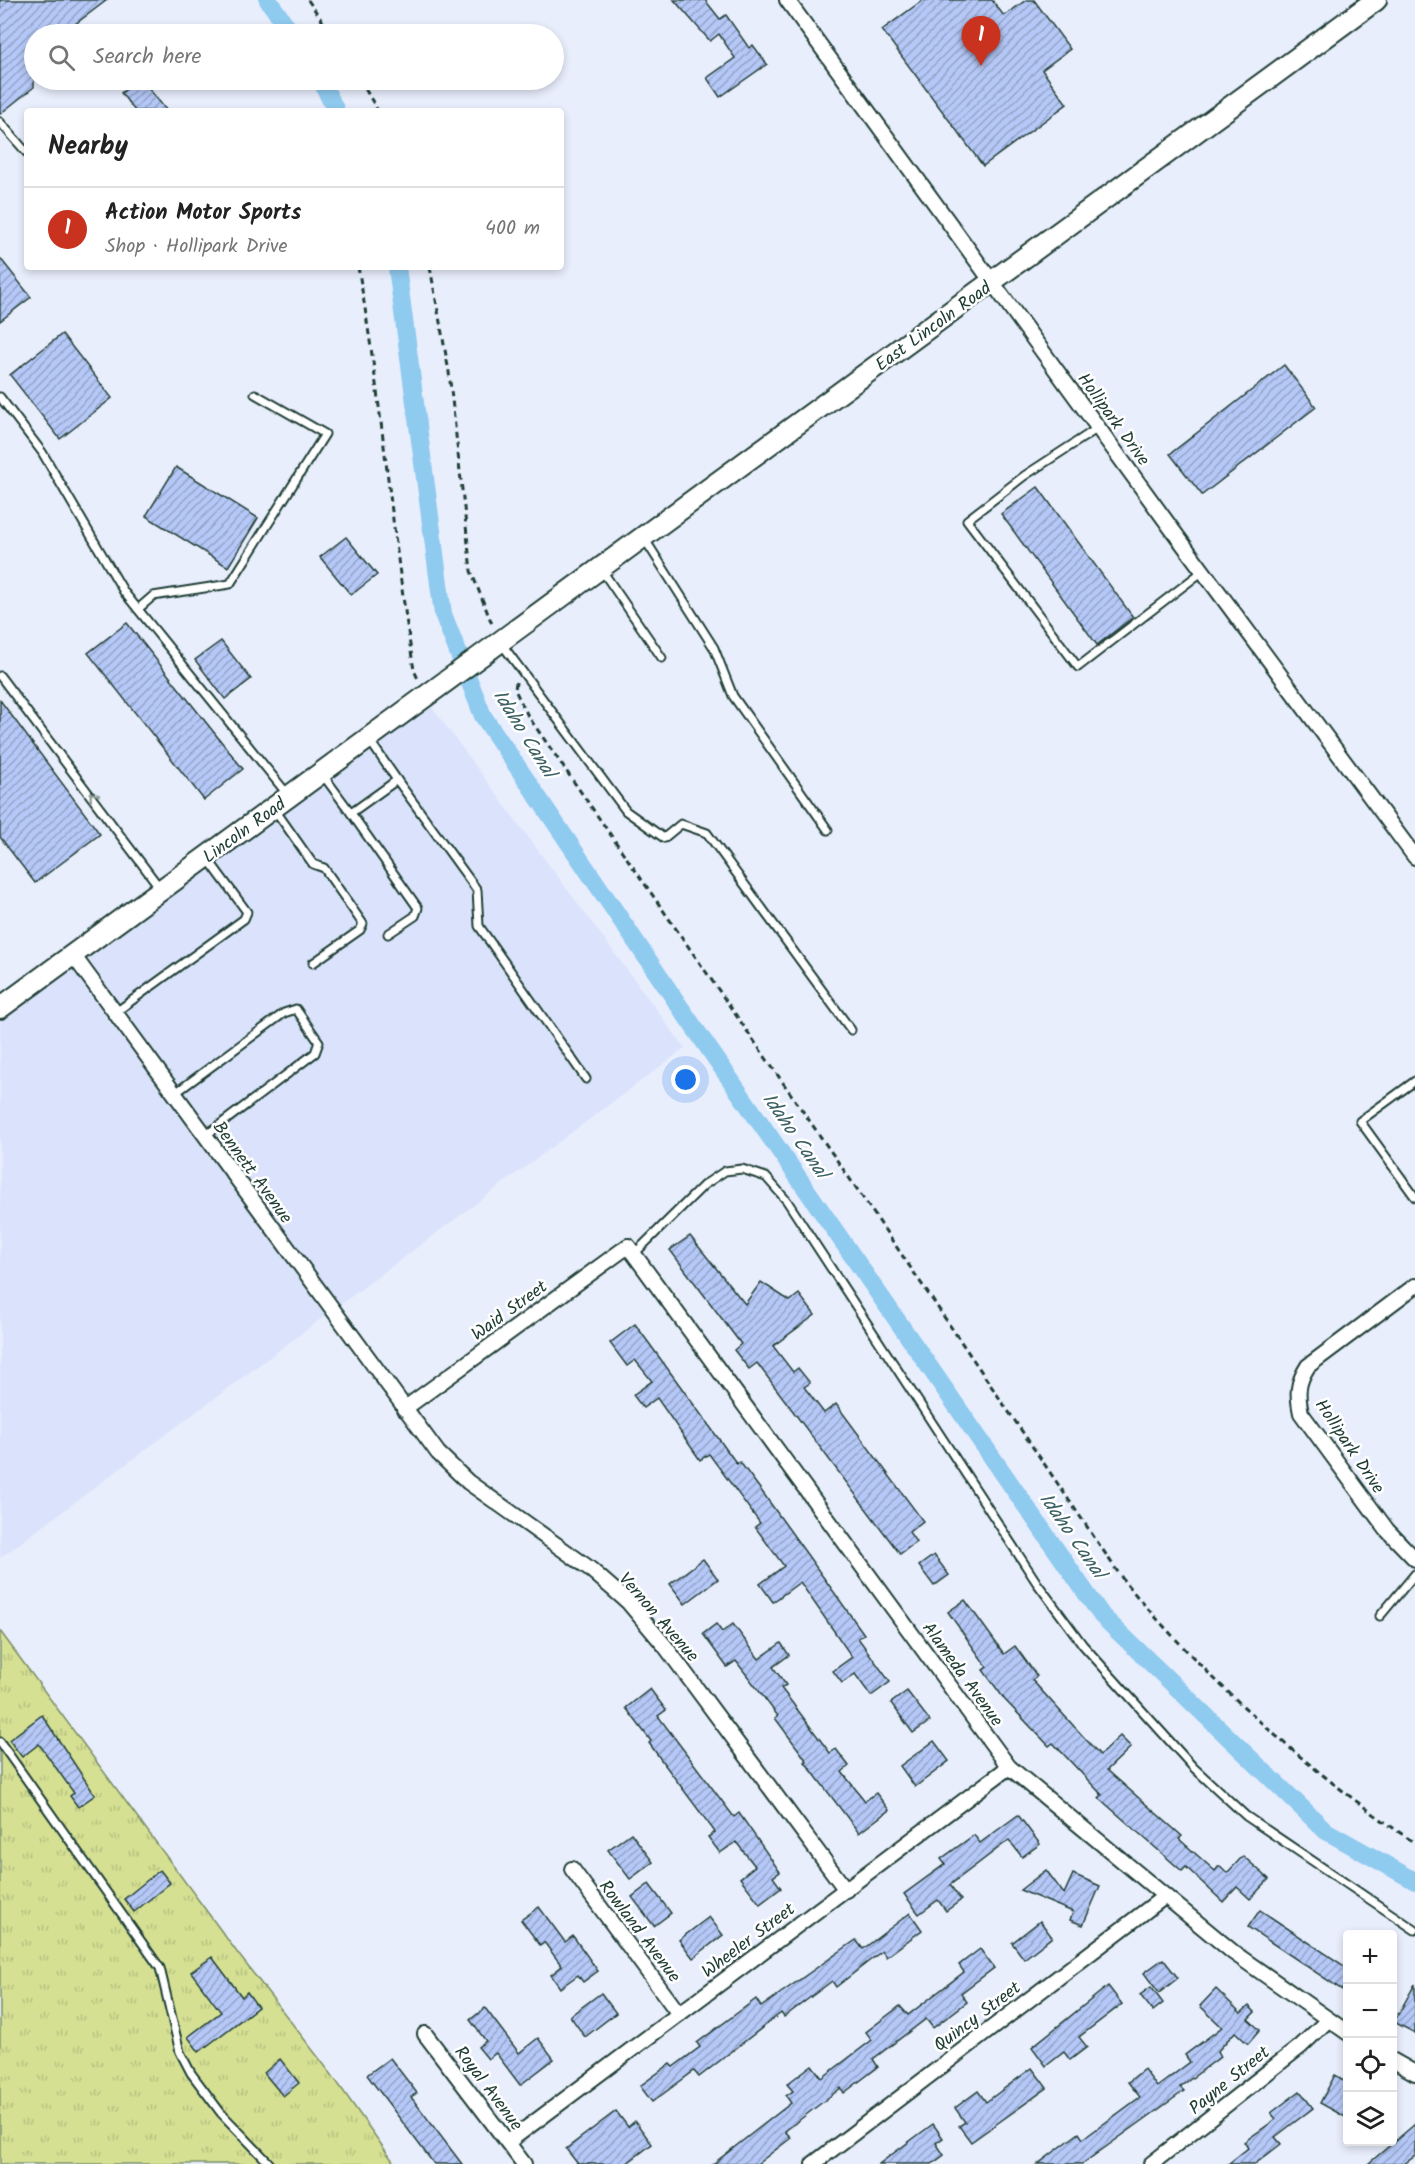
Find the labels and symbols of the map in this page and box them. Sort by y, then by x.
pin: 1 [962,16,1000,66]
street label: East Lincoln Road [870,274,999,380]
street label: Hollipark Drive [1069,367,1157,473]
water label: Idaho Canal [483,683,565,788]
street label: Lincoln Road [197,790,294,872]
one-way arrow [89,792,100,803]
your location [671,1065,700,1094]
water label: Idaho Canal [753,1086,838,1189]
street label: Bennett Avenue [204,1115,299,1230]
street label: Waid Street [465,1273,555,1349]
street label: Hollipark Drive [1306,1393,1391,1500]
water label: Idaho Canal [1030,1486,1115,1589]
street label: Vernon Avenue [610,1567,705,1669]
street label: Alameda Avenue [914,1616,1010,1734]
street label: Rowland Avenue [590,1874,687,1990]
street label: Wheeler Street [696,1896,803,1986]
street label: Quincy Street [928,1974,1029,2060]
street label: Payne Street [1183,2039,1278,2123]
street label: Royal Avenue [446,2040,530,2138]

